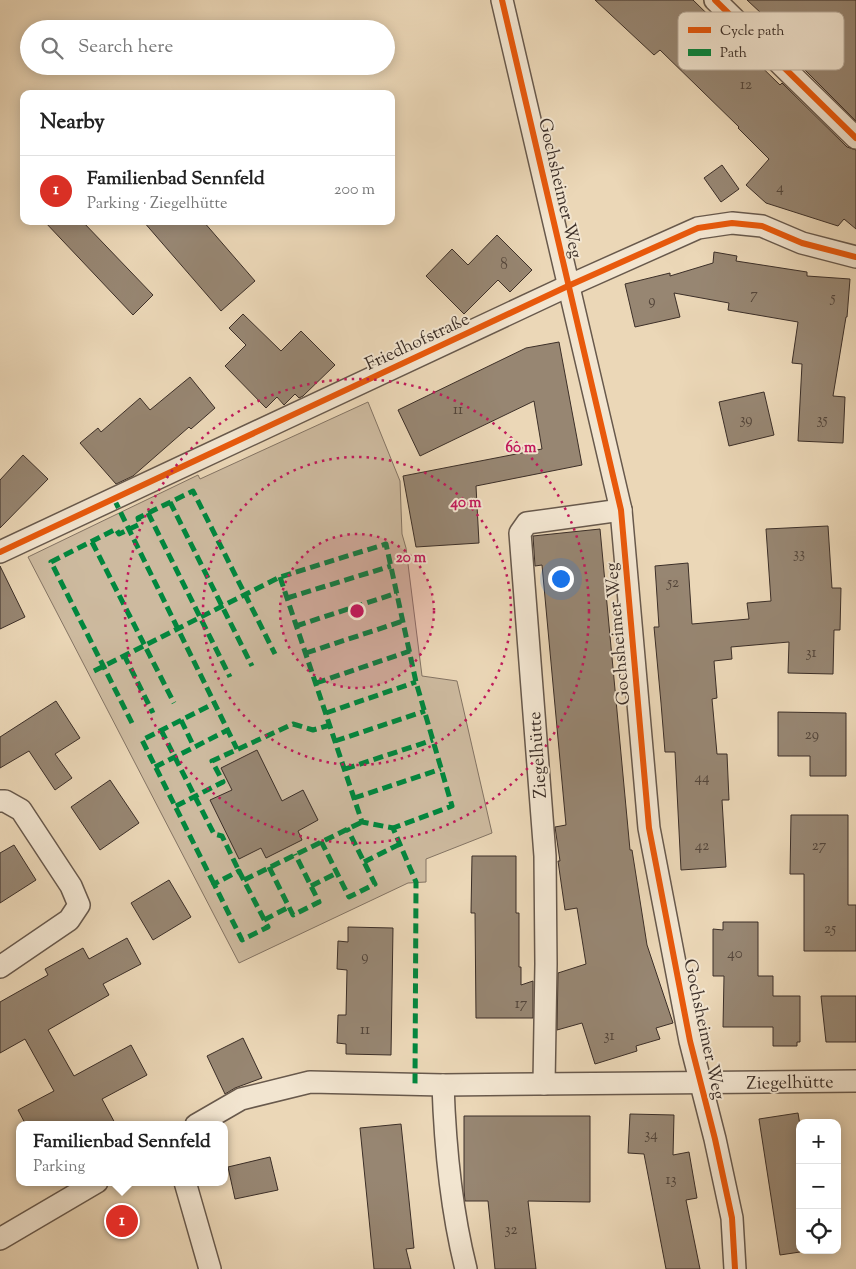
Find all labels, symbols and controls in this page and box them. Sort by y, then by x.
legend [678,12,844,70]
search box [20,20,395,75]
text: Cycle path [720,22,784,42]
icon: search [38,34,66,62]
text: Search here [78,34,173,61]
text: Path [720,44,747,64]
house number: 12 [740,75,752,96]
text: Nearby [40,108,105,138]
street label: Gochsheimer Weg [530,116,588,261]
text: Familienbad Sennfeld [87,166,265,193]
house number: 4 [776,178,784,199]
text: 1 [53,179,59,202]
text: 200 m [334,179,375,202]
text: Parking · Ziegelhütte [87,193,227,216]
house number: 8 [500,255,508,276]
house number: 7 [750,285,758,306]
house number: 5 [829,288,836,309]
house number: 9 [648,291,656,312]
street label: Friedhofstraße [361,307,474,378]
house number: 11 [453,400,463,421]
house number: 39 [739,410,753,431]
house number: 35 [816,410,828,431]
text: 60 m [506,438,537,459]
text: 40 m [450,493,482,514]
house number: 33 [793,544,805,565]
text: 20 m [396,548,427,569]
street label: Gochsheimer Weg [600,561,638,706]
your location [548,566,574,592]
house number: 52 [666,573,679,594]
centre of rings [348,602,366,620]
house number: 31 [805,643,817,664]
street label: Ziegelhütte [523,711,555,799]
house number: 29 [805,725,819,746]
house number: 44 [694,768,710,789]
house number: 42 [695,836,709,857]
house number: 27 [812,836,827,857]
house number: 25 [824,919,836,940]
house number: 40 [727,944,743,965]
house number: 9 [361,947,369,968]
street label: Gochsheimer Weg [675,957,731,1102]
house number: 17 [515,994,528,1015]
house number: 11 [360,1020,370,1041]
house number: 31 [603,1026,615,1047]
street label: Ziegelhütte [746,1070,834,1098]
map controls [796,1119,841,1254]
button: + [796,1119,841,1164]
popup [16,1121,228,1186]
house number: 34 [644,1125,658,1146]
text: Familienbad Sennfeld [33,1129,211,1156]
text: Parking [33,1156,85,1179]
button: − [796,1164,841,1209]
house number: 13 [665,1170,677,1191]
pin: 1 [106,1202,138,1240]
button: locate [796,1209,841,1254]
house number: 32 [504,1220,518,1241]

